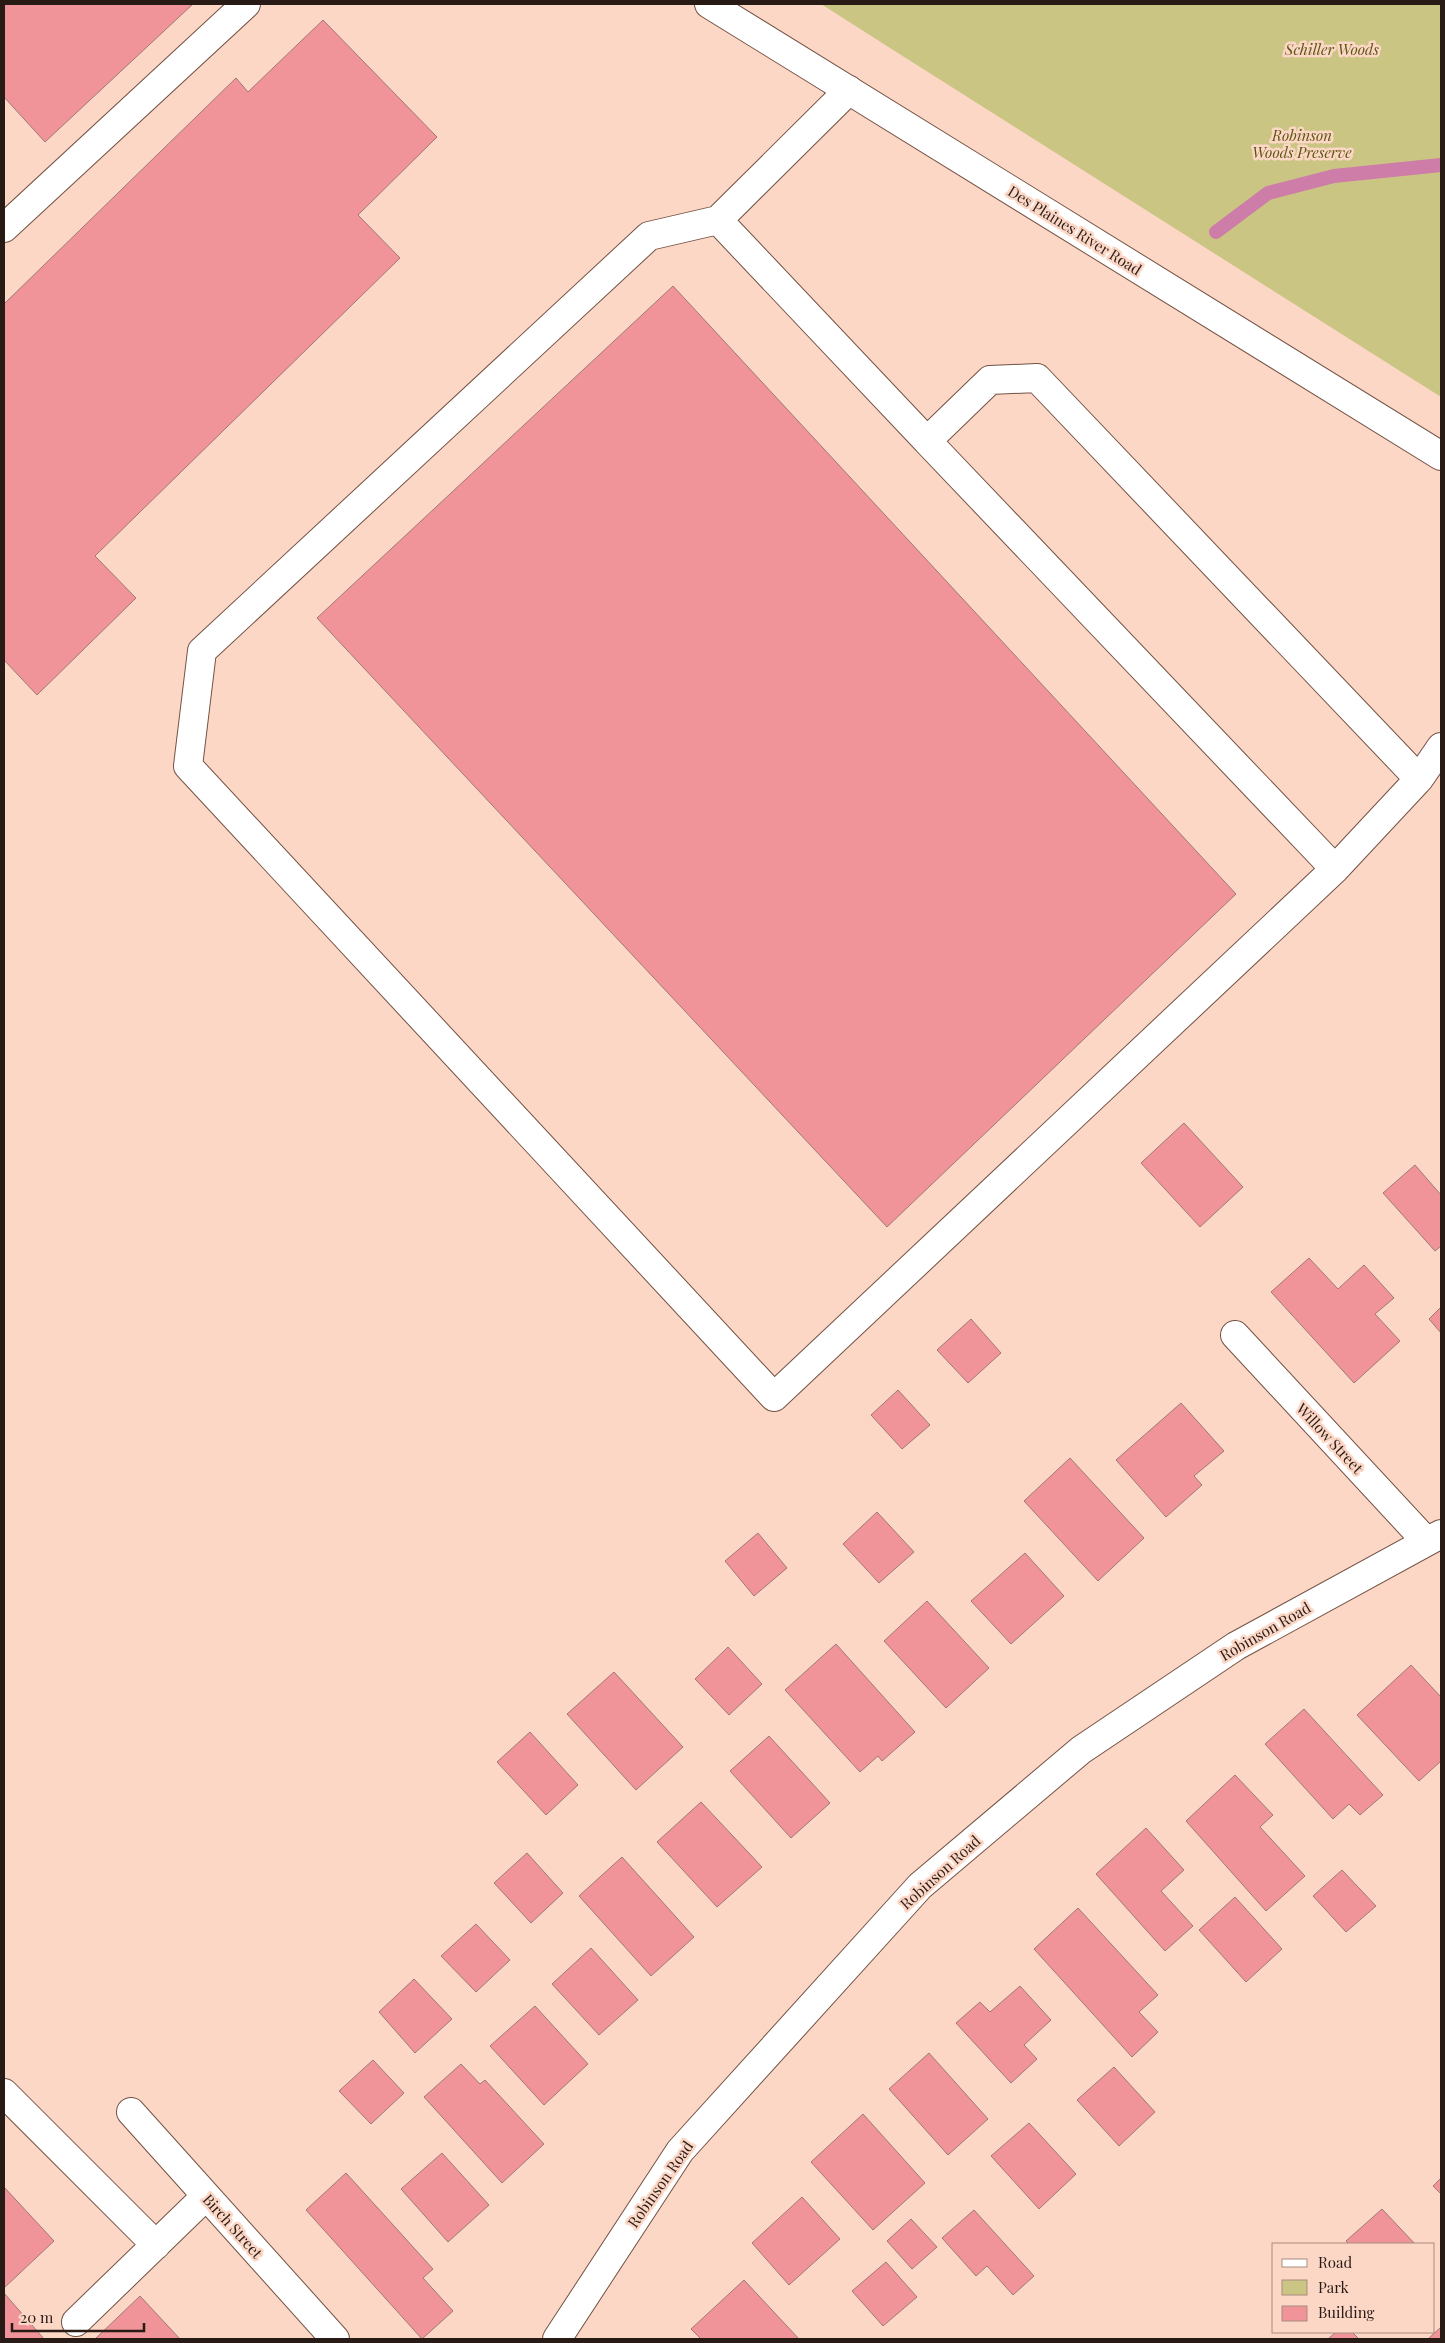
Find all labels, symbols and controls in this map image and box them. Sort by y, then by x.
park label: Schiller Woods [1284,39,1379,59]
park label: Robinson Woods Preserve [1252,125,1352,162]
street label: Des Plaines River Road [1004,181,1146,279]
street label: Willow Street [1292,1398,1368,1478]
street label: Robinson Road [1216,1597,1314,1665]
street label: Robinson Road [896,1830,985,1913]
street label: Robinson Road [623,2136,697,2231]
street label: Birch Street [199,2190,268,2263]
legend [1272,2243,1435,2333]
text: Road [1318,2252,1352,2272]
text: Park [1318,2277,1350,2297]
scale bar [12,2300,145,2332]
text: Building [1318,2302,1375,2322]
text: 20 m [20,2307,54,2327]

